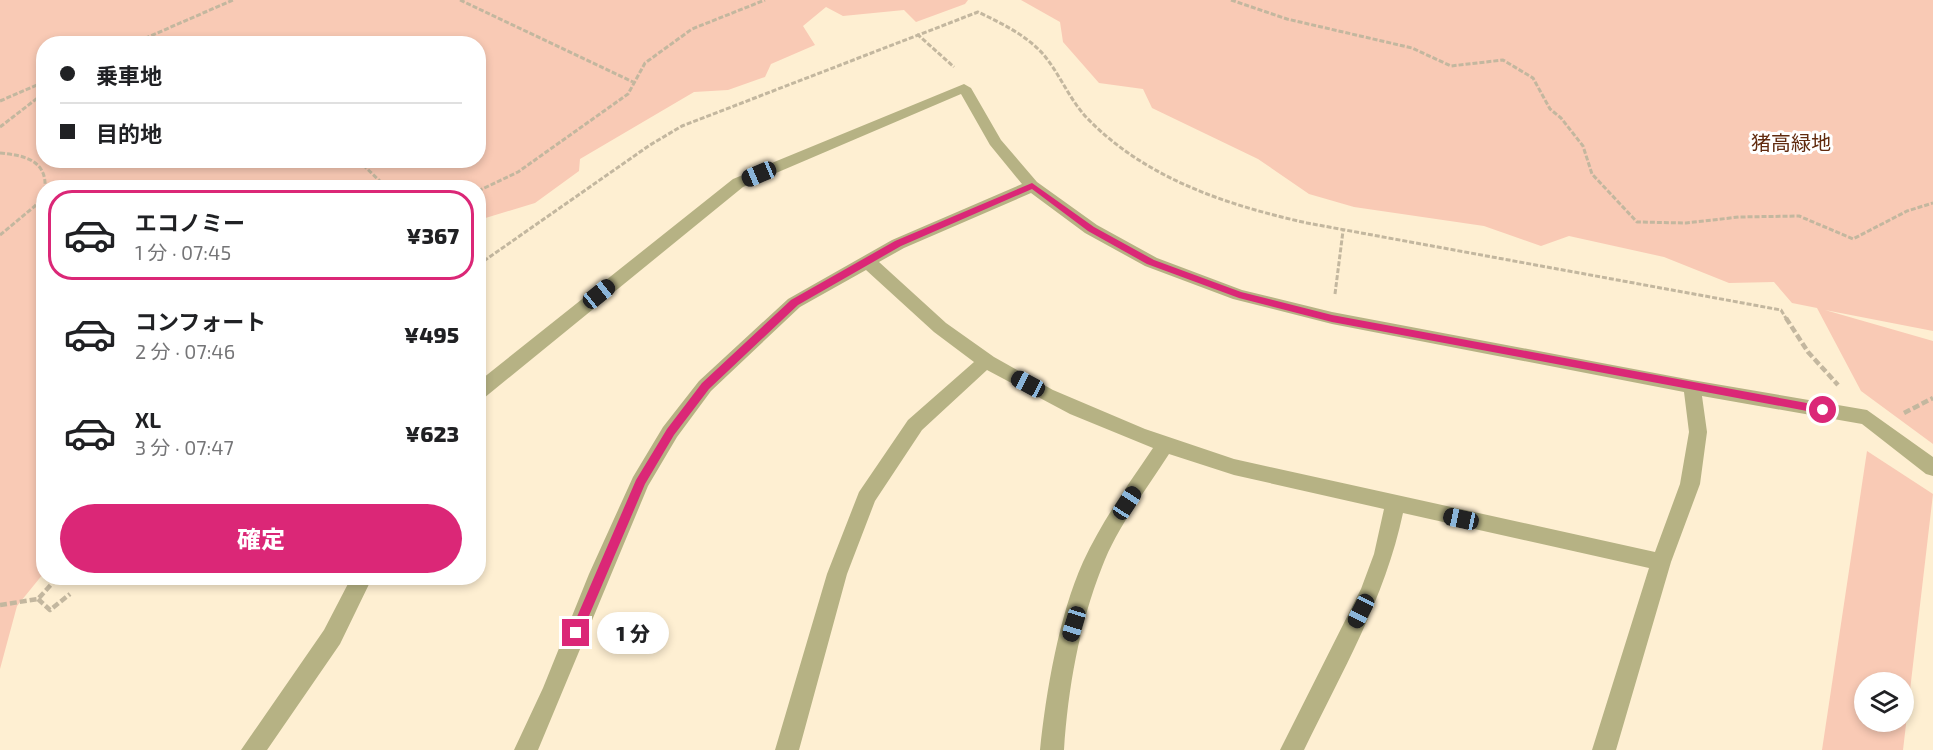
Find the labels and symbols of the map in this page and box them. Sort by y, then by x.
park label: 猪高緑地 [1751,130,1831,154]
car [739,159,779,189]
car [579,276,619,312]
car [1008,368,1048,400]
route start [1809,396,1836,423]
car [1110,483,1144,523]
car [1442,506,1480,532]
car [1345,591,1377,631]
car [1060,604,1088,644]
callout: 1 分 [597,612,669,654]
route end [562,619,589,646]

